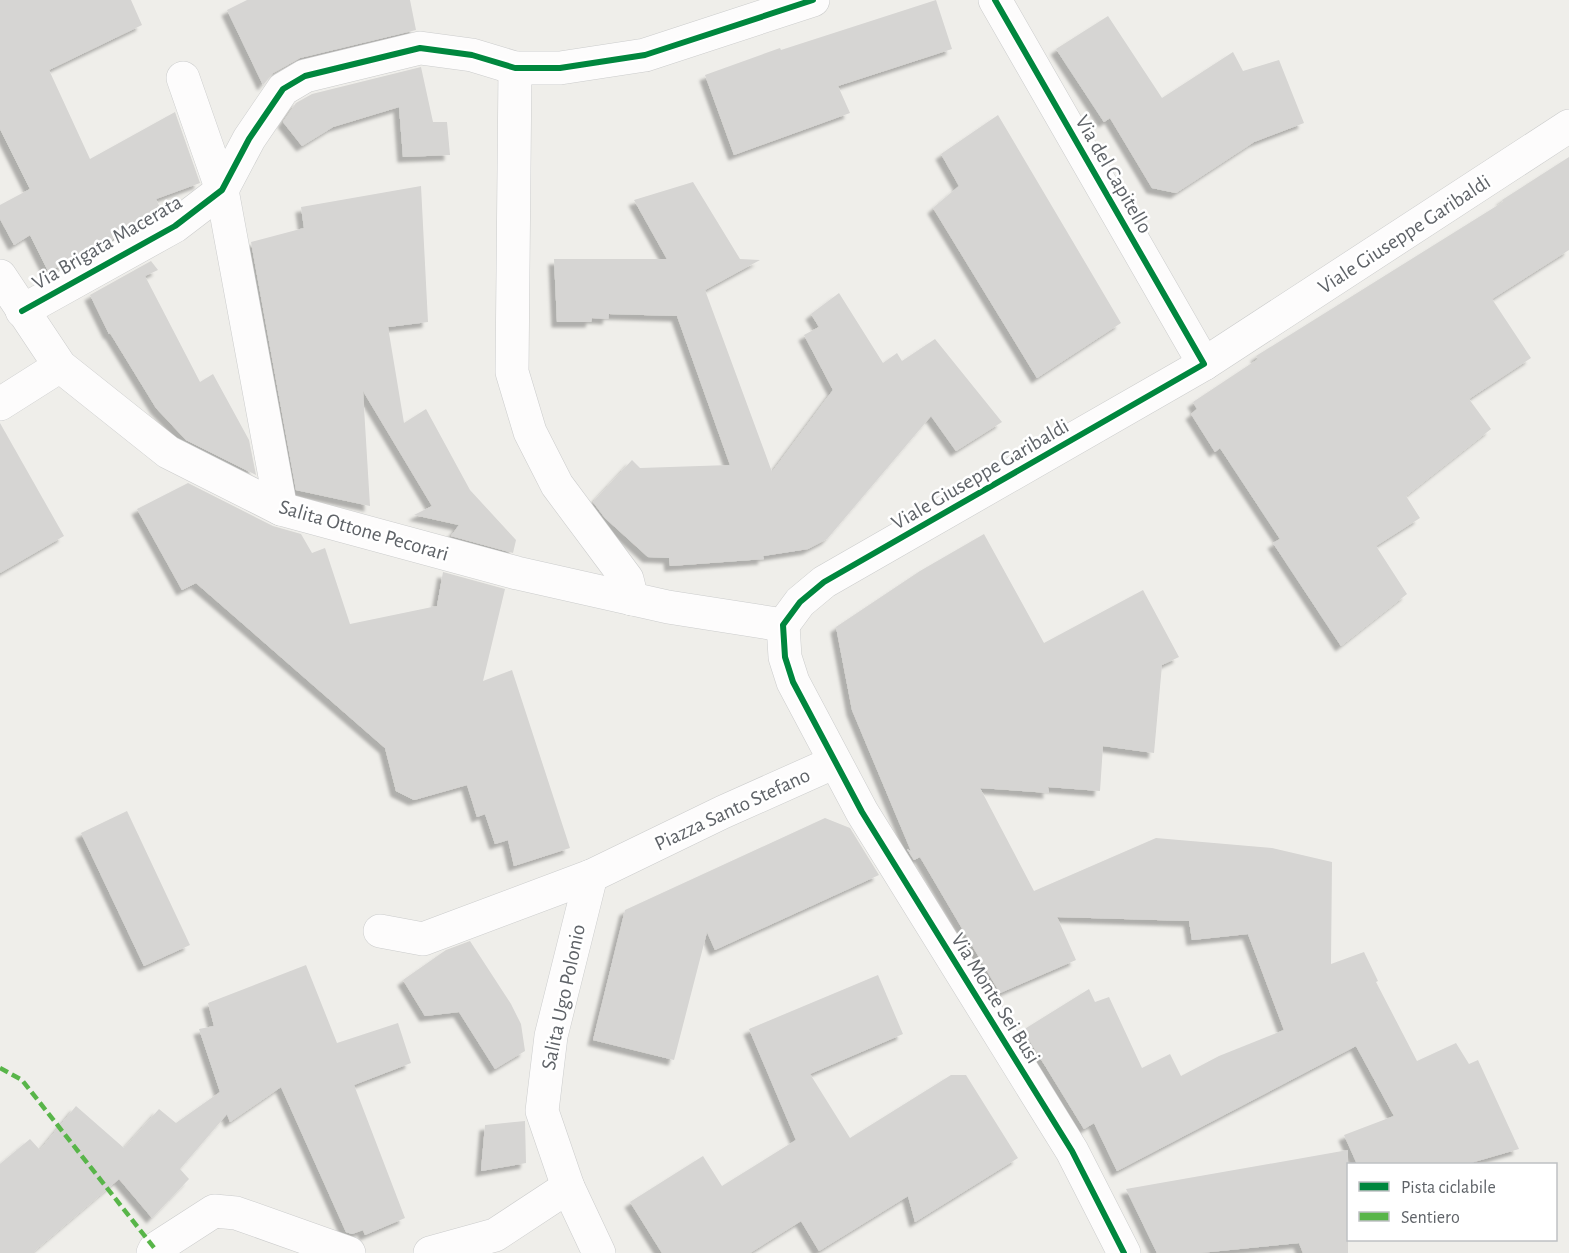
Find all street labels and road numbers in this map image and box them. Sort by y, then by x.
street label: Via del Capitello [1071,112,1156,237]
street label: Viale Giuseppe Garibaldi [1314,171,1494,298]
street label: Via Brigata Macerata [29,191,186,294]
street label: Viale Giuseppe Garibaldi [888,415,1072,534]
street label: Salita Ottone Pecorari [277,496,451,565]
street label: Piazza Santo Stefano [651,764,813,855]
street label: Salita Ugo Polonio [538,922,589,1072]
street label: Via Monte Sei Busi [947,929,1044,1067]

